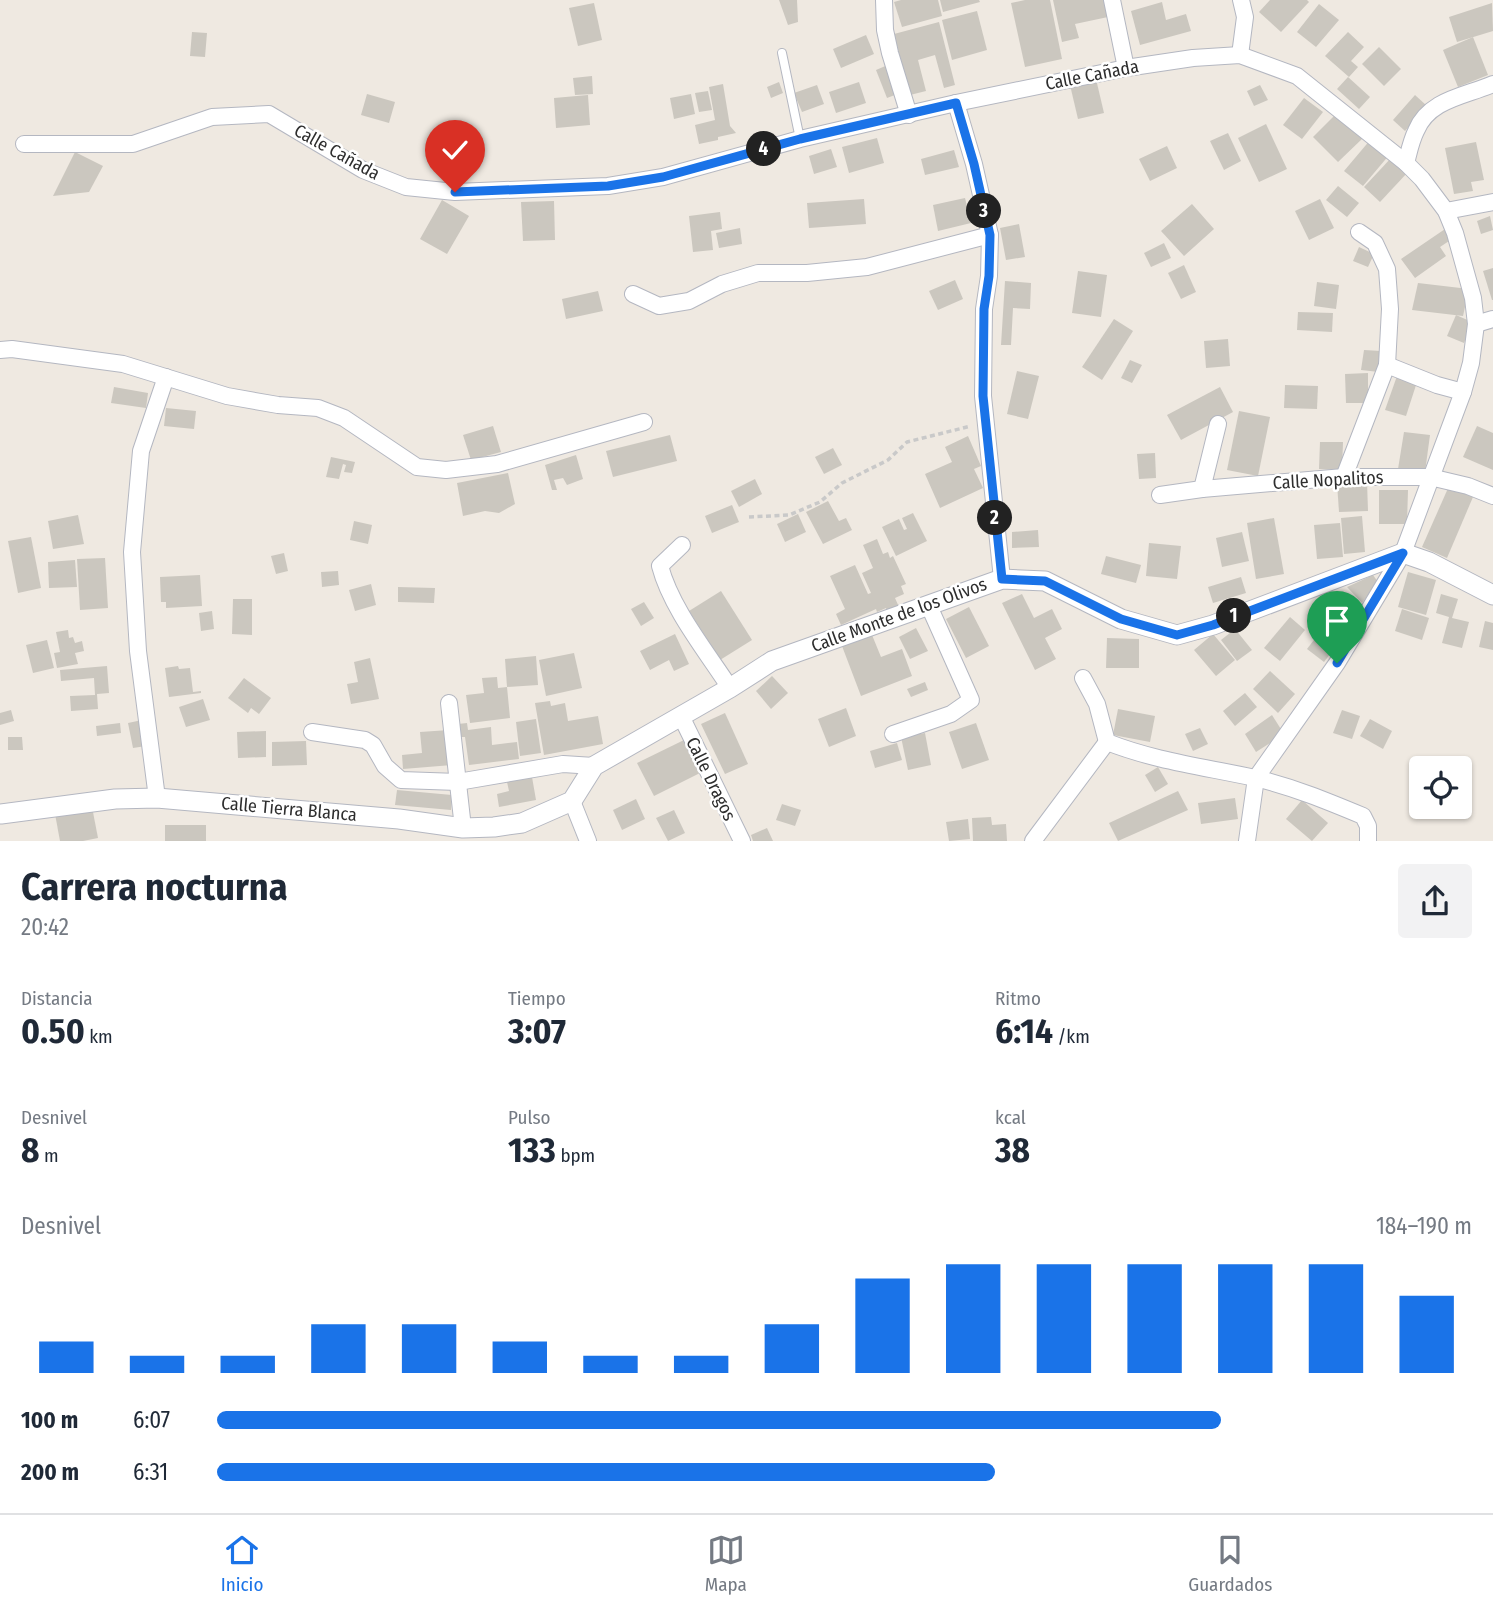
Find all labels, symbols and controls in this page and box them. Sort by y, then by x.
street label: Calle Cañada [1043,55,1141,95]
street label: Calle Cañada [290,119,384,185]
pin [425,120,485,192]
icon: check [436,131,474,169]
pin: 4 [746,132,782,166]
text: 4 [759,137,768,160]
pin: 3 [967,194,1002,228]
text: 3 [979,199,988,222]
street label: Calle Nopalitos [1272,466,1384,494]
pin: 2 [978,500,1012,536]
text: 2 [990,506,999,529]
street label: Calle Monte de los Olivos [808,573,990,657]
pin [1307,591,1367,663]
pin: 1 [1216,598,1252,634]
icon: arrive [1318,602,1356,640]
text: 1 [1229,604,1238,627]
street label: Calle Dragos [681,734,741,825]
map controls [1409,756,1472,819]
button: locate [1409,756,1472,819]
street label: Calle Tierra Blanca [220,792,358,826]
text: Carrera nocturna [21,864,288,910]
button: share [1398,864,1472,938]
text: 20:42 [21,913,69,941]
text: Distancia [21,987,93,1010]
text: Tiempo [508,987,566,1010]
text: Ritmo [995,987,1041,1010]
text: 0.50 [21,1010,85,1052]
text: 3:07 [508,1010,566,1052]
text: 6:14 [995,1010,1053,1052]
text: km [85,1025,113,1048]
text: /km [1053,1025,1090,1048]
text: Desnivel [21,1106,87,1129]
text: Pulso [508,1106,551,1129]
text: kcal [995,1106,1026,1129]
text: 8 [21,1129,39,1171]
text: 133 [508,1129,556,1171]
text: 38 [995,1129,1030,1171]
text: m [39,1144,59,1167]
text: bpm [556,1144,595,1167]
text: Desnivel [21,1212,101,1240]
text: 184–190 m [1376,1212,1472,1240]
text: 100 m [21,1406,78,1434]
text: 6:07 [133,1406,170,1434]
text: 200 m [21,1458,79,1486]
text: 6:31 [133,1458,168,1486]
tab: Inicio [221,1531,263,1596]
tab: Mapa [705,1531,747,1596]
tab: Guardados [1188,1531,1272,1596]

